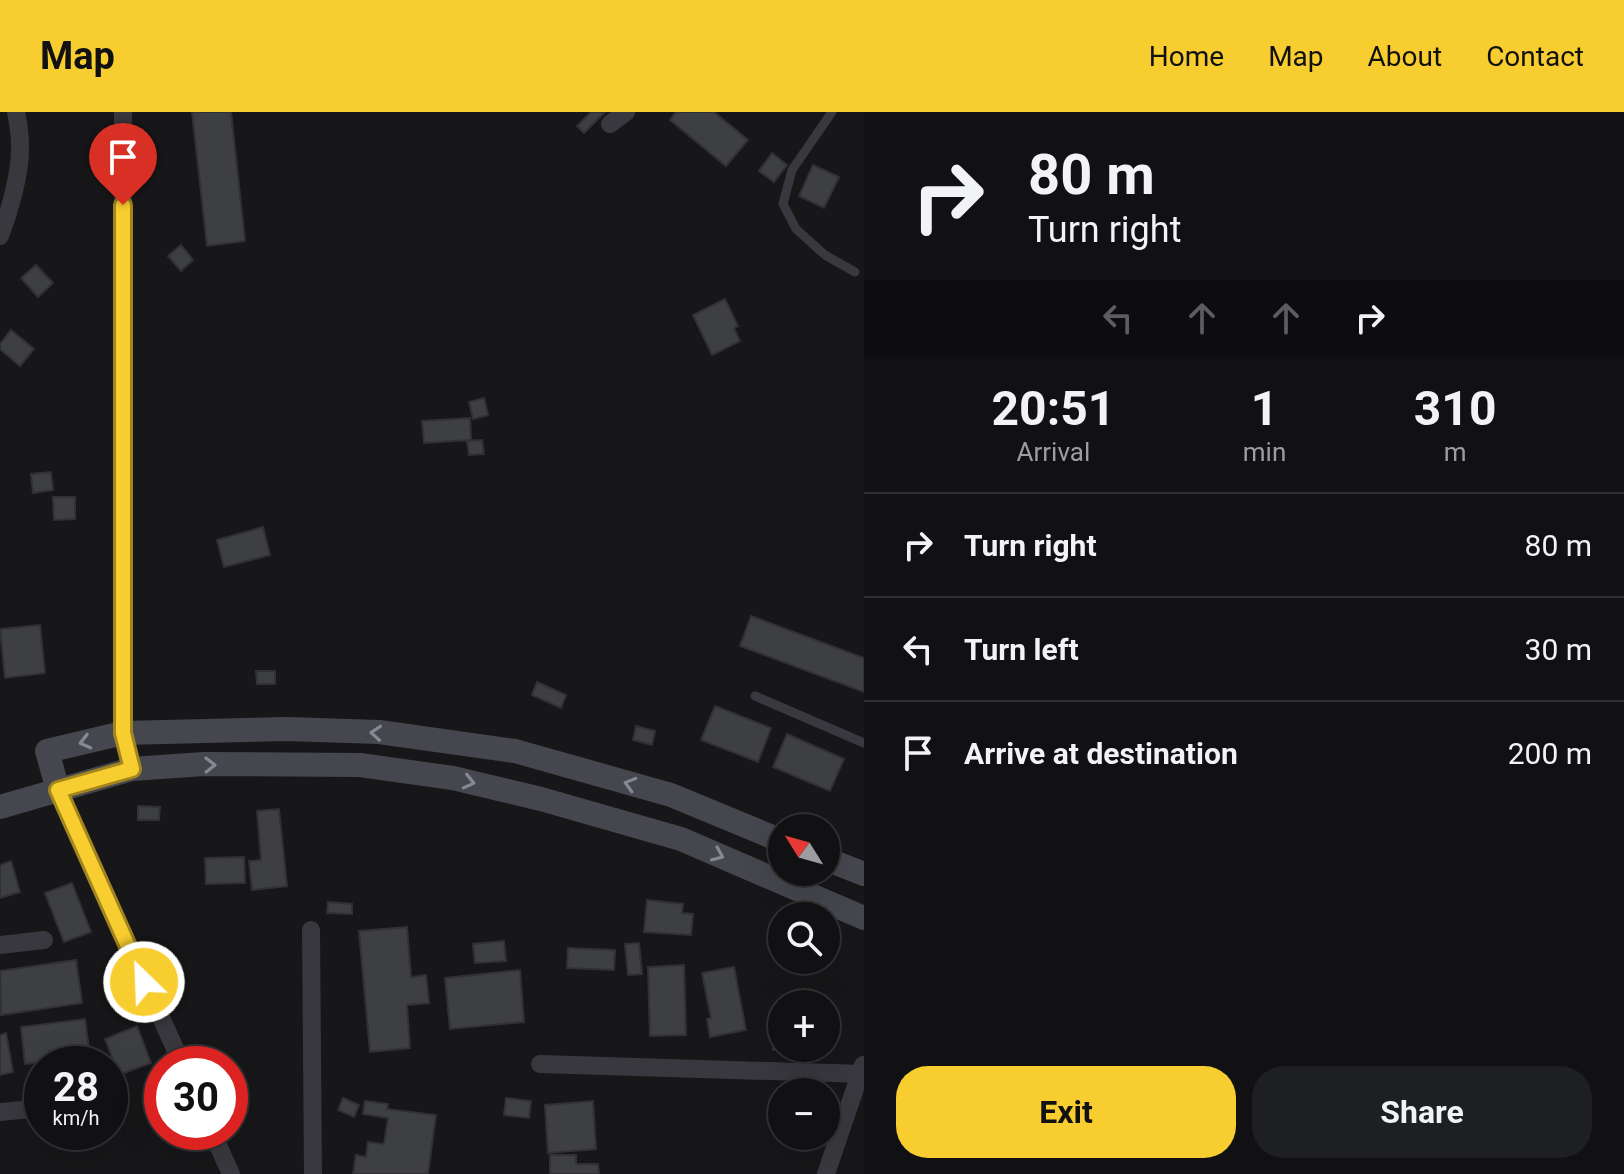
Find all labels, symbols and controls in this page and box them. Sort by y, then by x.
text: Map [40,34,115,78]
text: Home [1149,40,1224,73]
text: Map [1268,40,1324,73]
text: About [1368,40,1442,73]
text: Contact [1486,40,1584,73]
pin [89,123,157,205]
icon: arrive [101,135,145,179]
text: 80 m [1028,142,1155,208]
icon: right [896,144,1000,248]
text: Turn right [1028,209,1181,251]
icon: left [1096,296,1140,340]
icon: ahead [1180,296,1224,340]
icon: ahead [1264,296,1308,340]
icon: right [1348,296,1392,340]
text: 20:51 [992,380,1115,437]
text: 1 [1251,380,1278,437]
text: 310 [1414,380,1496,437]
text: Arrival [1017,437,1090,467]
text: min [1243,437,1286,467]
text: m [1444,437,1467,467]
icon: right [896,523,940,567]
text: Turn right [964,528,1097,563]
text: 80 m [1525,528,1592,563]
icon: left [896,627,940,671]
text: Turn left [964,632,1079,667]
text: 30 m [1525,632,1592,667]
one-way arrow [369,725,382,742]
icon: arrive [896,731,940,775]
one-way arrow [78,733,92,750]
text: Arrive at destination [964,736,1238,771]
text: 200 m [1508,736,1592,771]
one-way arrow [204,756,217,773]
one-way arrow [461,773,475,790]
one-way arrow [624,777,638,793]
north arrow [768,814,840,886]
map controls [768,814,840,1150]
one-way arrow [710,845,724,861]
button: search [768,902,840,974]
position arrow [102,940,186,1024]
button: + [768,990,840,1062]
speed limit sign: 30 [144,1046,248,1150]
text: 28 [53,1064,99,1111]
button: Exit [896,1066,1236,1158]
button: Share [1252,1066,1592,1158]
button: − [768,1078,840,1150]
text: km/h [53,1106,99,1130]

